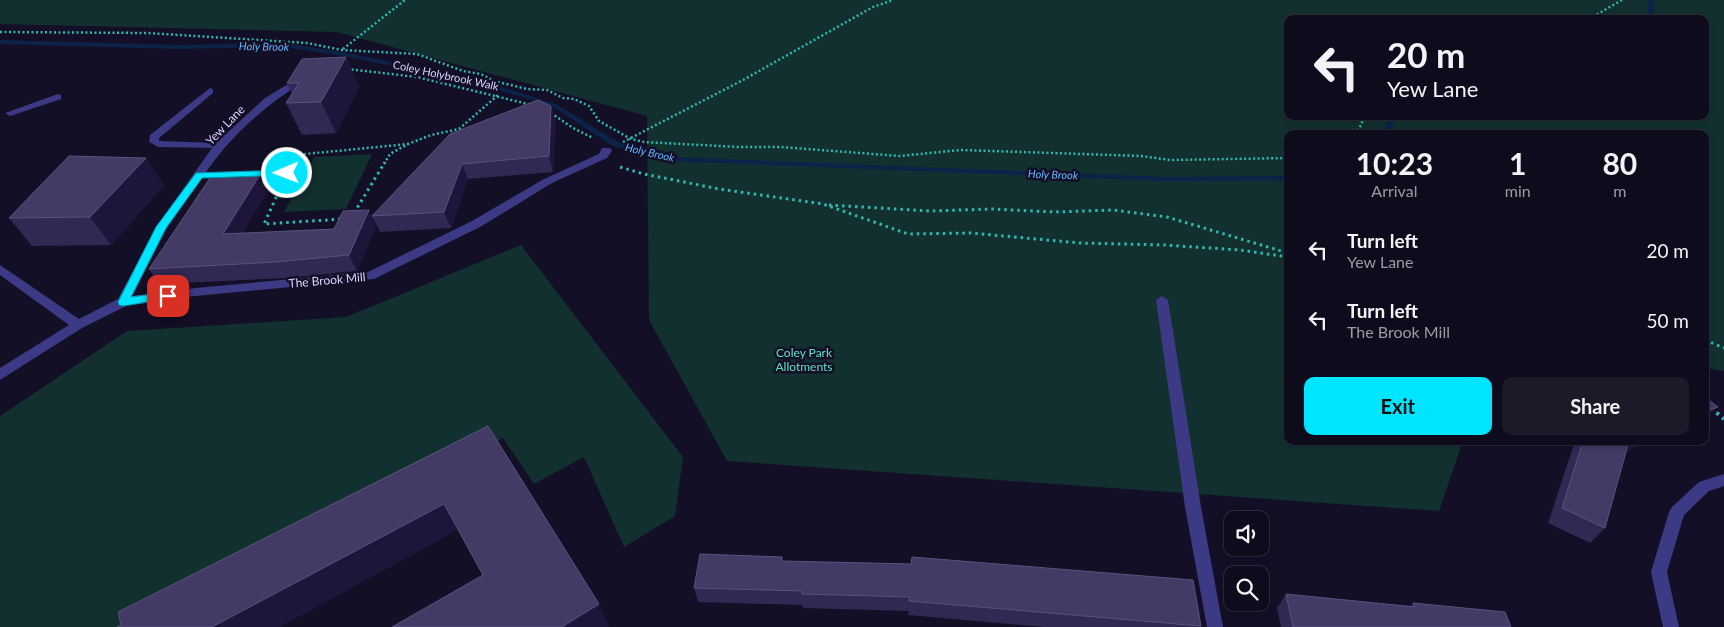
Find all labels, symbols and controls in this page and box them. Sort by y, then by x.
text: 20 m [1387,33,1465,75]
icon: left [1304,35,1369,100]
water label: Holy Brook [239,39,290,53]
street label: Coley Holybrook Walk [392,57,500,93]
text: Yew Lane [1387,75,1478,102]
street label: Yew Lane [202,102,248,148]
water label: Holy Brook [624,140,677,164]
text: 10:23 [1356,145,1433,181]
text: 1 [1509,145,1526,181]
text: 80 [1602,145,1637,181]
position arrow [260,146,312,198]
water label: Holy Brook [1028,167,1079,181]
text: Arrival [1371,181,1417,200]
text: min [1505,181,1531,200]
text: m [1613,181,1626,200]
text: Turn left [1347,229,1418,252]
icon: left [1304,236,1332,264]
text: 20 m [1646,239,1689,262]
text: Yew Lane [1347,252,1413,271]
street label: The Brook Mill [288,269,366,291]
pin [147,275,189,317]
icon: arrive [154,282,182,310]
text: Turn left [1347,299,1418,322]
icon: left [1304,306,1332,334]
text: 50 m [1646,309,1689,332]
text: The Brook Mill [1347,322,1450,341]
park label: Coley Park Allotments [775,345,833,374]
button: Exit [1304,377,1492,435]
button: Share [1502,377,1689,435]
map controls [1224,511,1269,611]
button: sound [1224,511,1269,556]
button: search [1224,566,1269,611]

